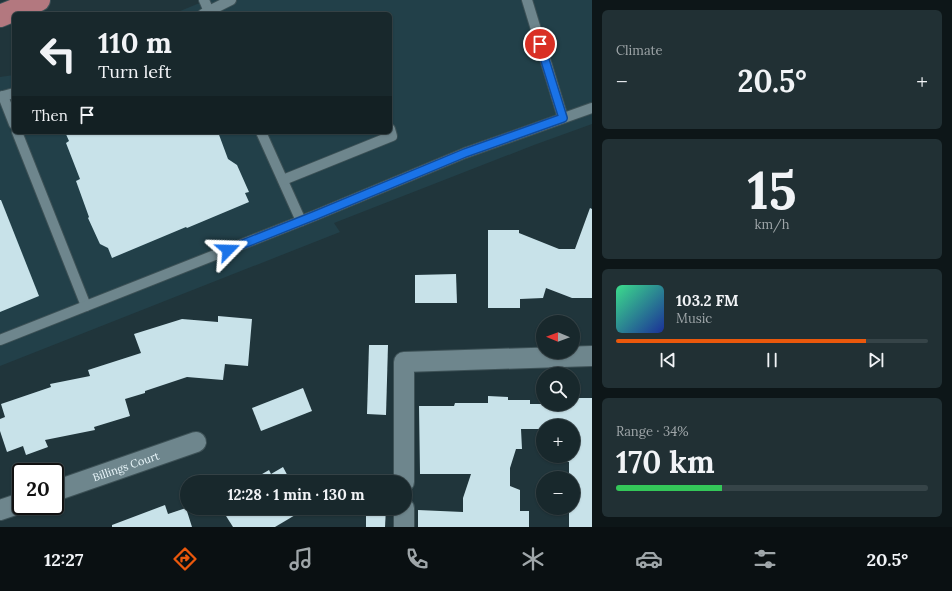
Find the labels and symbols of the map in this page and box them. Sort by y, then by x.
pin [523,27,557,61]
position arrow [207,229,249,271]
north arrow [536,315,580,359]
street label: Billings Court [91,448,162,484]
speed limit sign: 20 [12,463,64,515]

